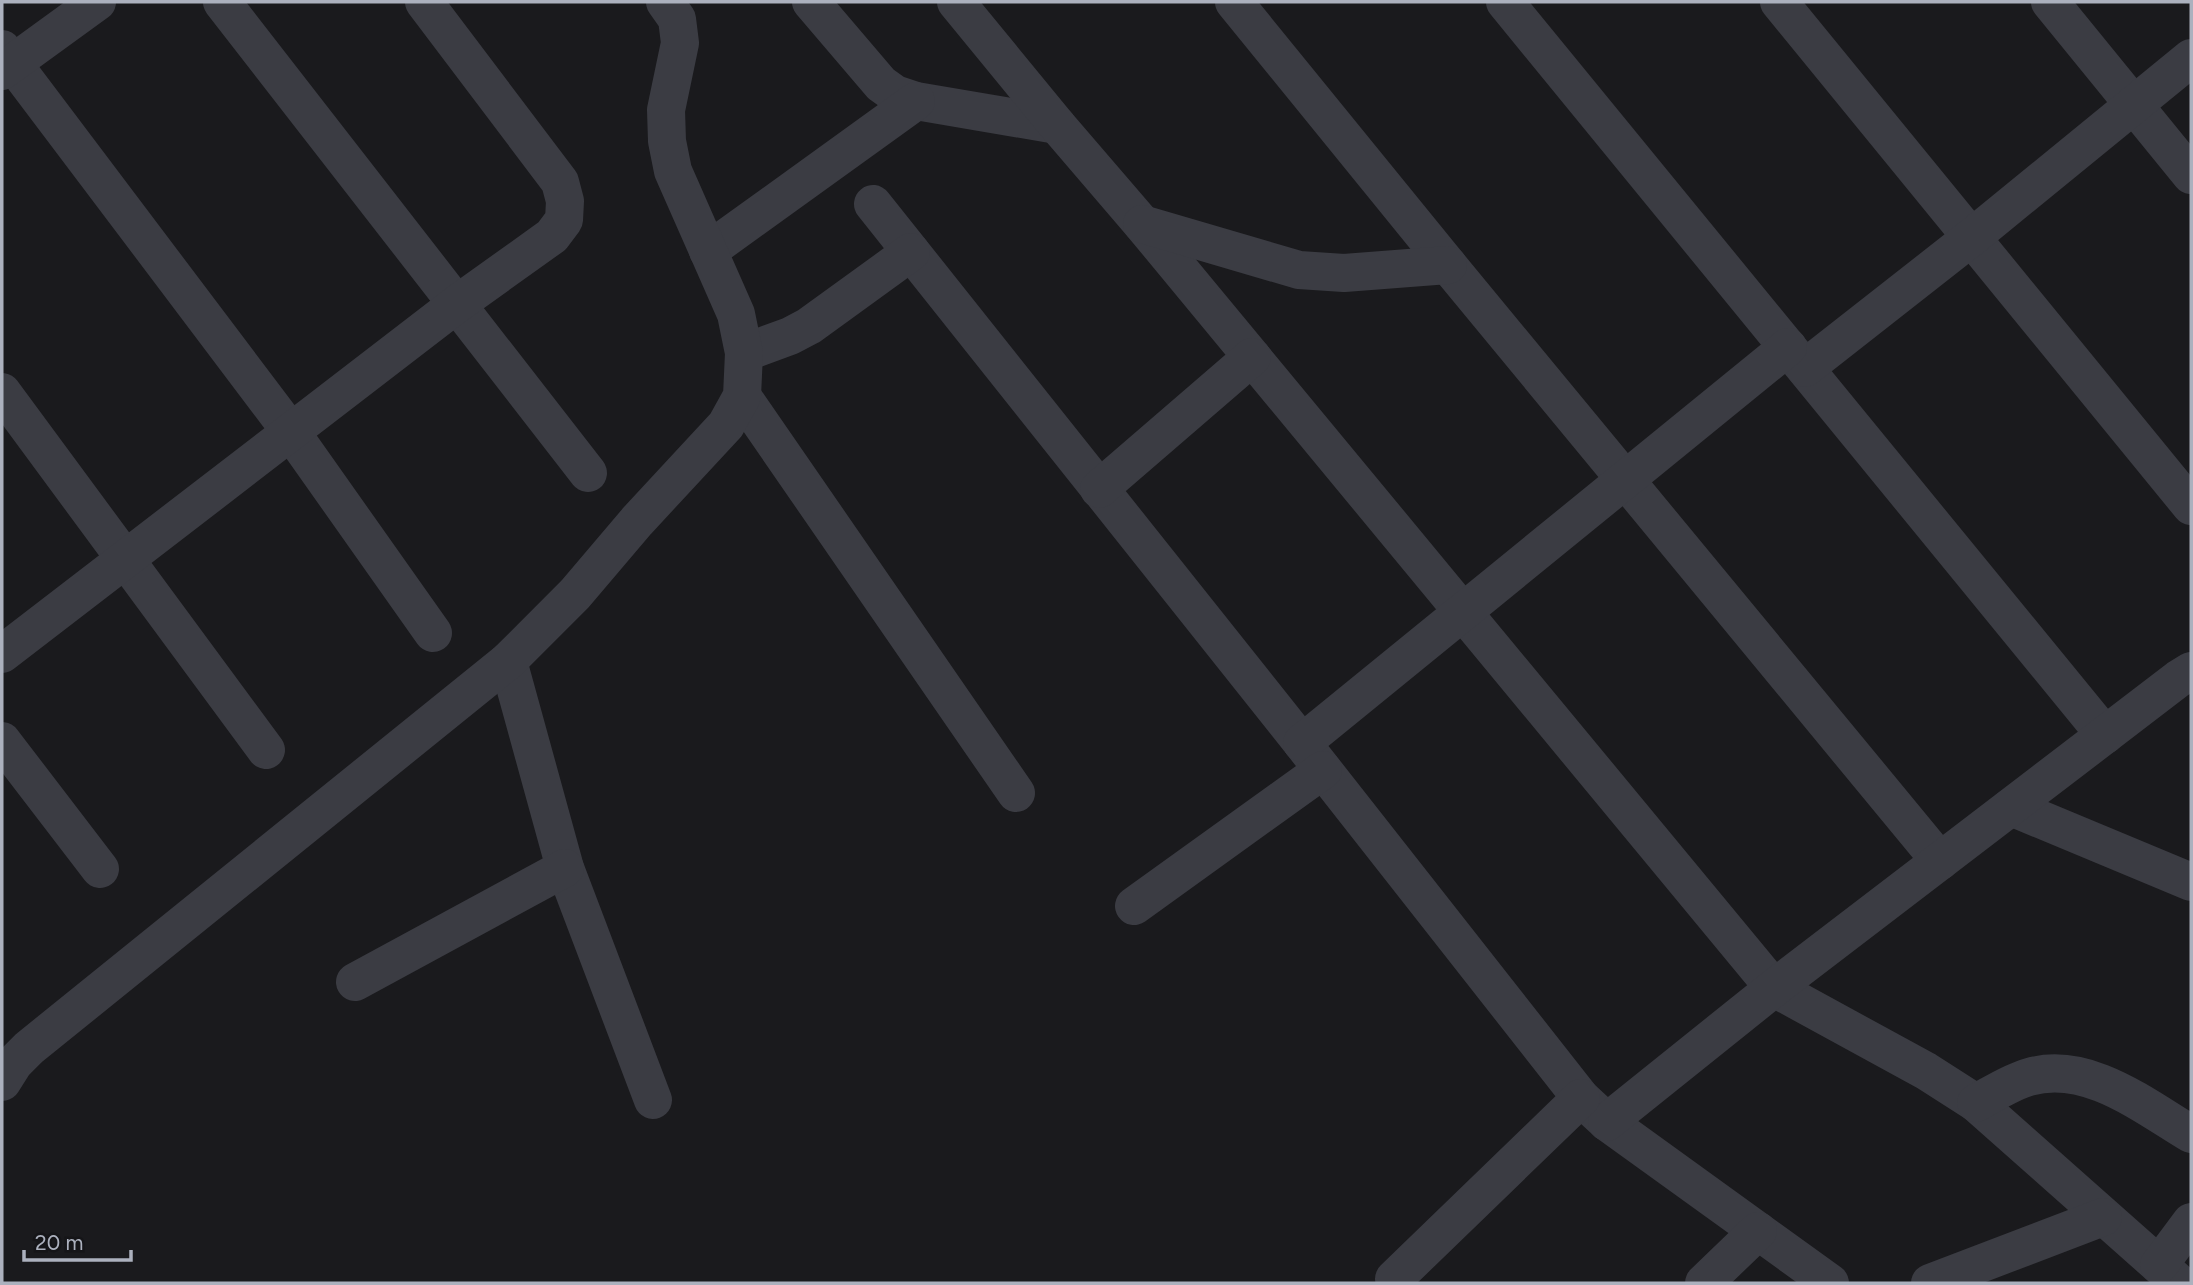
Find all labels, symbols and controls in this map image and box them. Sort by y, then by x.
scale bar [24,1218,131,1262]
text: 20 m [35,1230,83,1255]

